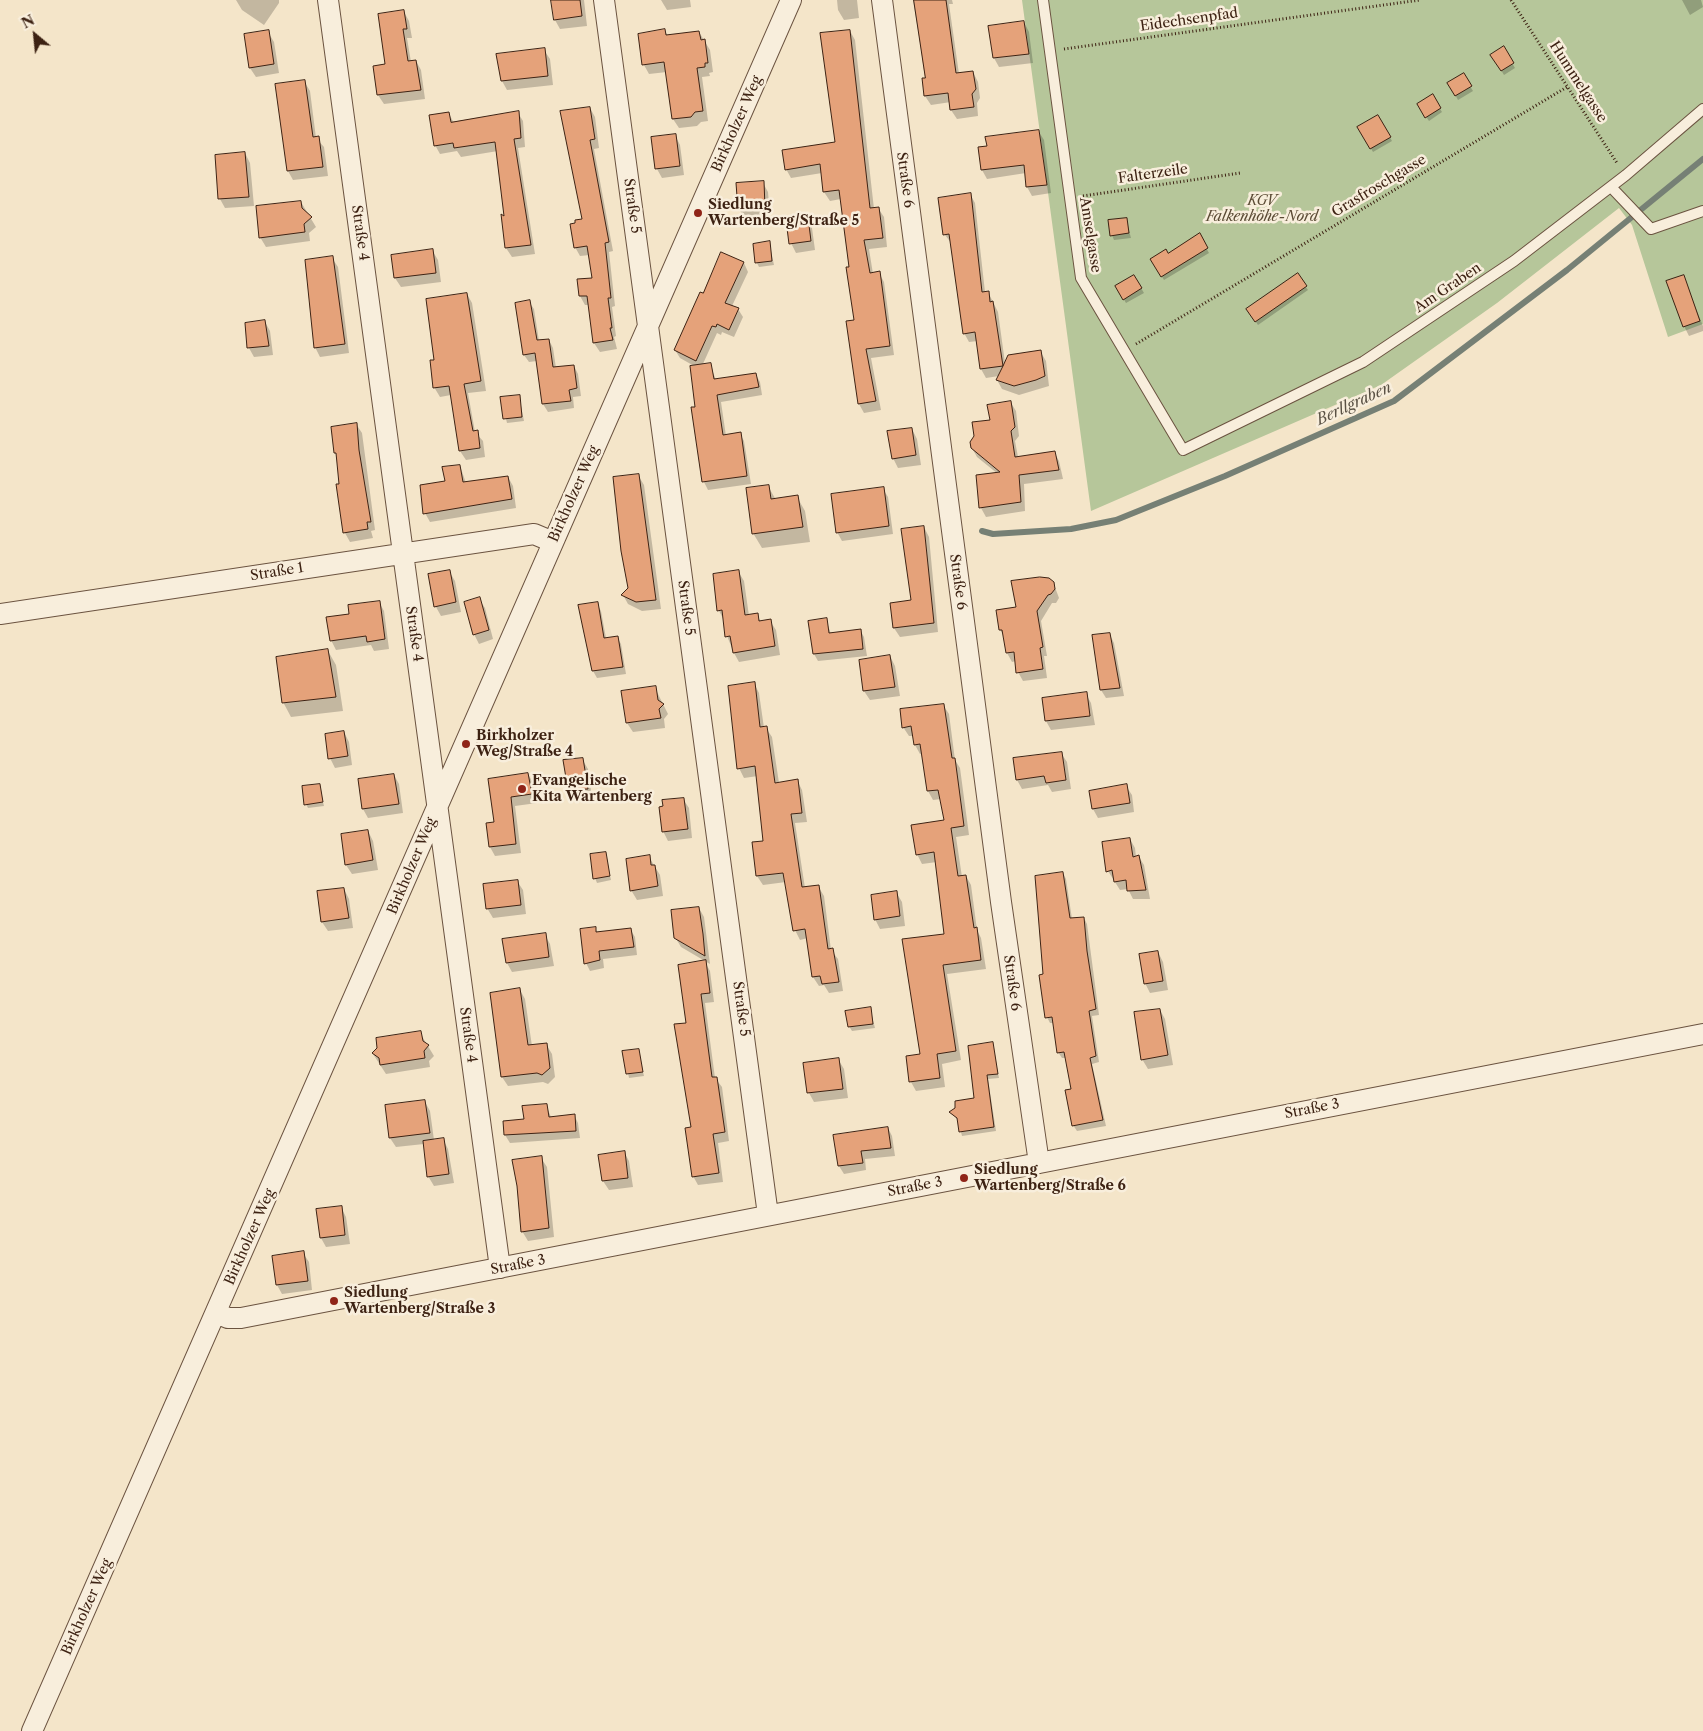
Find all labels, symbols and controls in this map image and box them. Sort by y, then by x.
street label: Eidechsenpfad [1139,5,1239,35]
north arrow [10,10,60,60]
text: N [18,11,38,33]
street label: Hummelgasse [1546,38,1610,126]
street label: Birkholzer Weg [708,73,766,175]
street label: Straße 6 [893,151,917,209]
street label: Grasfroschgasse [1329,151,1429,221]
street label: Falterzeile [1117,161,1189,187]
street label: Straße 5 [620,177,644,235]
park label: KGV Falkenhöhe-Nord [1206,193,1318,226]
street label: Amselgasse [1076,196,1104,274]
place label: Siedlung Wartenberg/Straße 5 [708,197,859,230]
street label: Straße 4 [348,204,372,262]
marker: Siedlung Wartenberg/Straße 5 [692,207,704,219]
street label: Am Graben [1412,260,1484,316]
water label: Berllgraben [1314,379,1394,429]
street label: Birkholzer Weg [545,443,603,545]
street label: Straße 6 [946,553,970,611]
street label: Straße 1 [249,560,305,584]
street label: Straße 5 [674,579,698,637]
street label: Straße 4 [402,605,426,663]
place label: Birkholzer Weg/Straße 4 [476,728,573,760]
marker: Birkholzer Weg/Straße 4 [460,738,472,750]
place label: Evangelische Kita Wartenberg [532,773,652,806]
marker: Evangelische Kita Wartenberg [516,783,528,795]
street label: Birkholzer Weg [384,815,440,917]
street label: Straße 6 [1000,954,1024,1012]
street label: Straße 5 [729,980,753,1038]
street label: Straße 4 [456,1006,480,1064]
street label: Straße 3 [1283,1095,1341,1123]
place label: Siedlung Wartenberg/Straße 6 [974,1162,1126,1194]
marker: Siedlung Wartenberg/Straße 6 [958,1172,970,1184]
street label: Straße 3 [886,1173,944,1201]
street label: Birkholzer Weg [221,1186,279,1288]
street label: Straße 3 [489,1251,547,1279]
place label: Siedlung Wartenberg/Straße 3 [344,1285,495,1318]
marker: Siedlung Wartenberg/Straße 3 [328,1295,340,1307]
street label: Birkholzer Weg [58,1556,116,1658]

